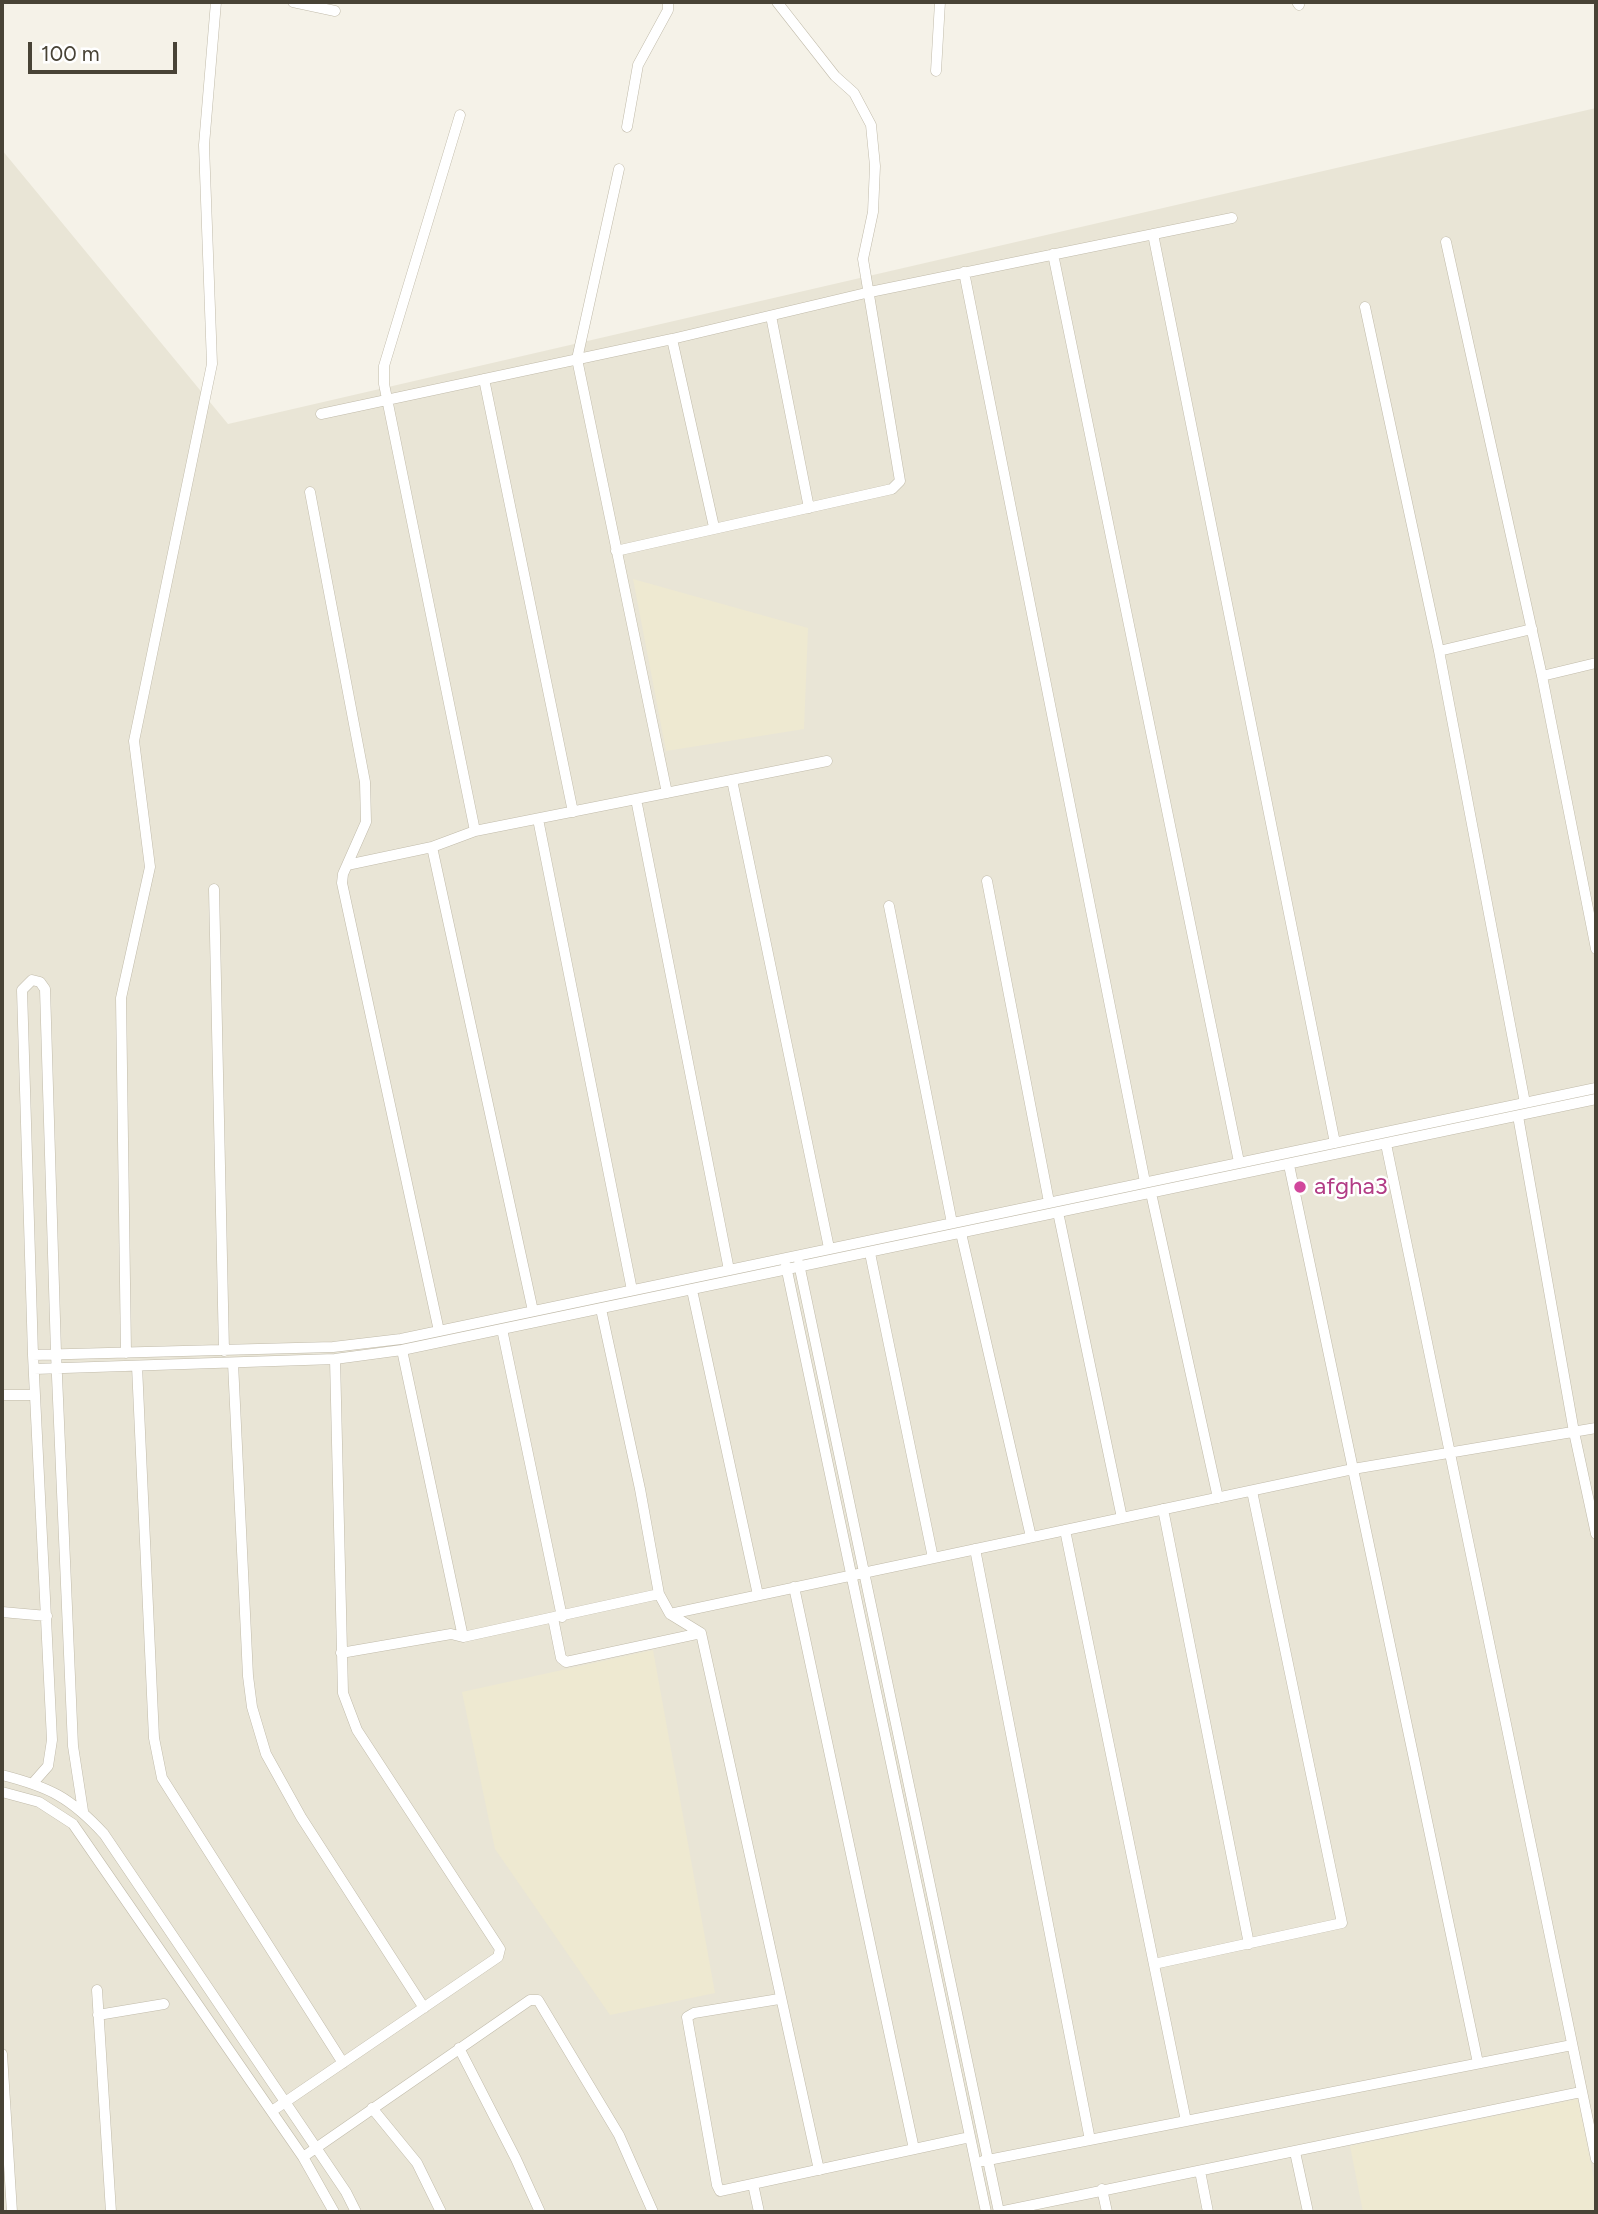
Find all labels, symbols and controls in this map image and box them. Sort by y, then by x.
scale bar [32,28,180,72]
text: 100 m [41,41,100,66]
place label: afgha3 [1314,1173,1388,1201]
marker: afgha3 [1292,1179,1308,1195]

